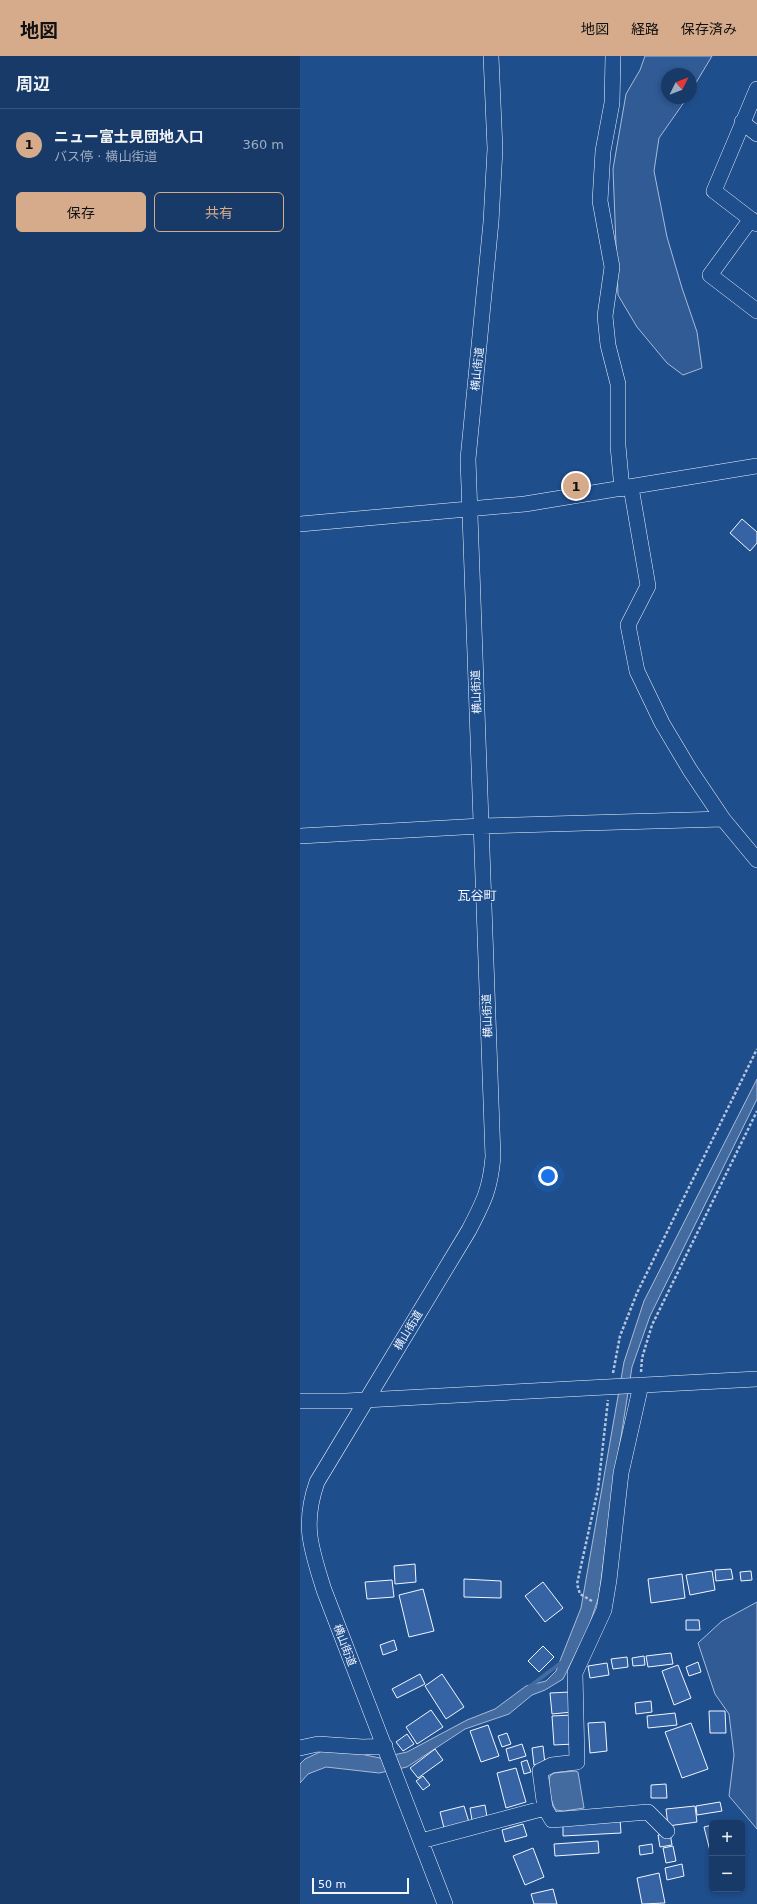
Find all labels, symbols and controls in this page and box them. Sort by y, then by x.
text: 地図 [20,19,58,41]
text: 地図 [581,21,609,37]
text: 経路 [631,21,659,37]
text: 保存済み [681,21,737,37]
north arrow [661,68,697,104]
text: 周辺 [16,74,50,94]
text: ニュー富士見団地入口 [54,128,204,146]
text: 1 [24,137,34,152]
text: 360 m [242,137,284,152]
text: バス停 · 横山街道 [54,149,157,164]
button: 保存 [16,192,146,232]
button: 共有 [154,192,284,232]
street label: 横山街道 [469,346,486,392]
pin: 1 [563,471,589,501]
street label: 横山街道 [469,670,484,714]
district label: 瓦谷町 [457,888,497,903]
street label: 横山街道 [480,994,495,1038]
your location [538,1166,558,1186]
street label: 横山街道 [392,1308,425,1352]
street label: 横山街道 [331,1622,358,1668]
map controls [709,1820,745,1892]
button: + [709,1820,745,1856]
button: − [709,1856,745,1892]
scale bar [312,1876,409,1895]
text: 50 m [318,1878,346,1891]

